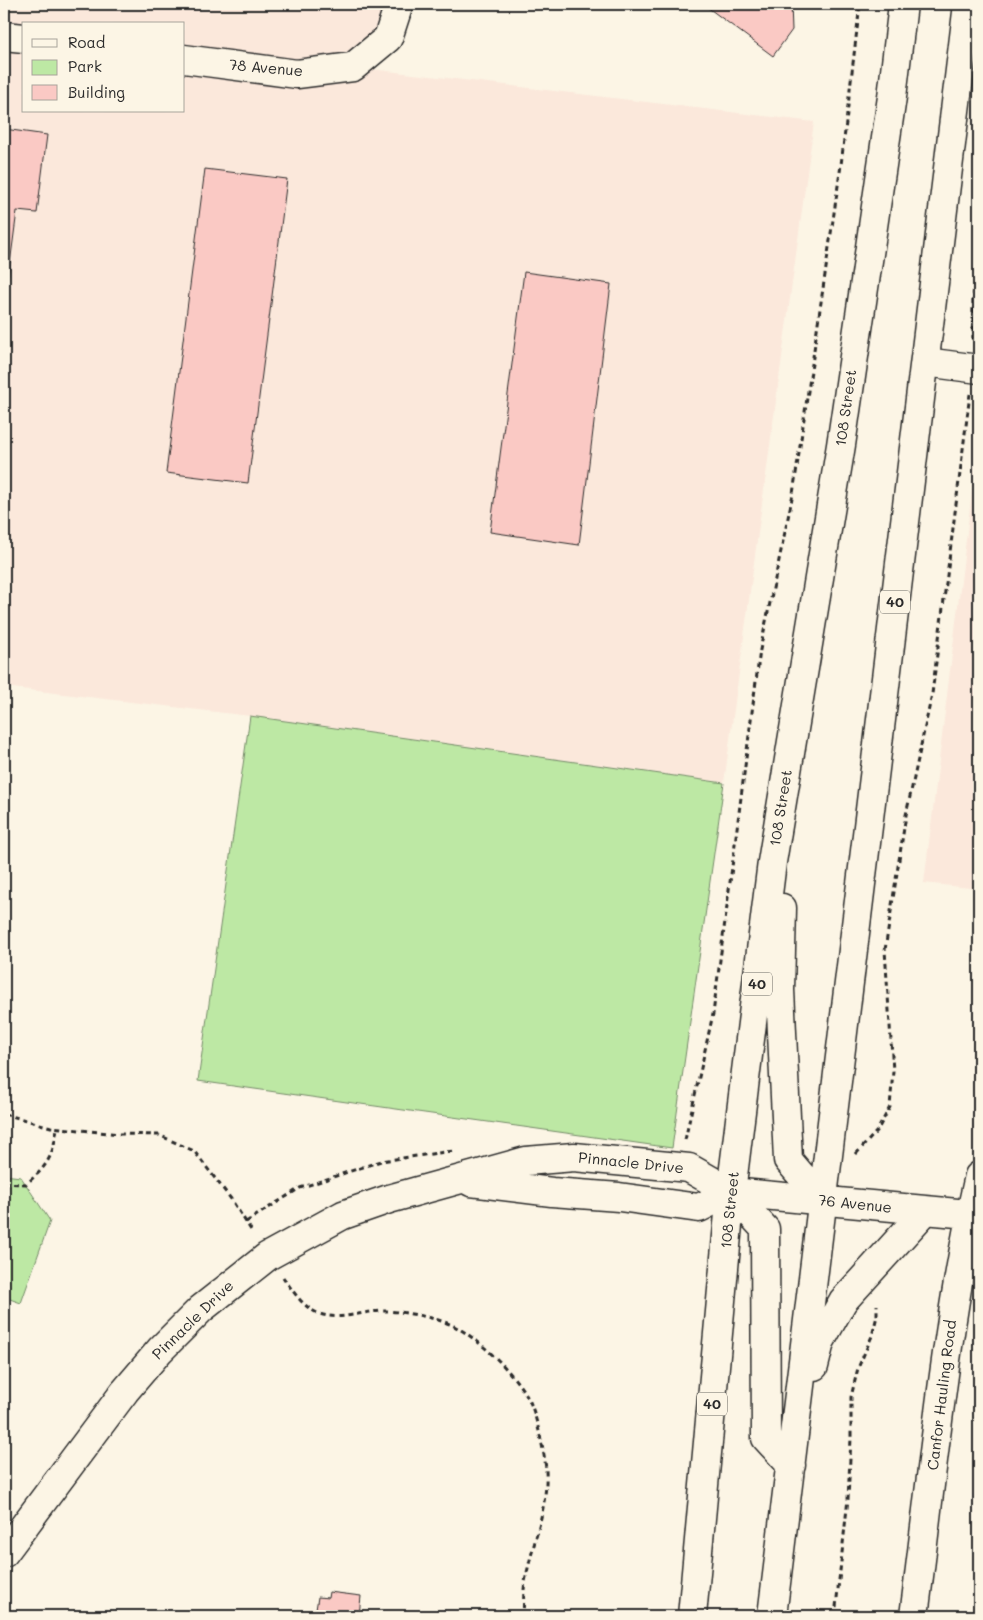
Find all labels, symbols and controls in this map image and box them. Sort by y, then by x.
legend [22,22,185,112]
text: Road [68,32,105,52]
street label: 78 Avenue [228,54,304,80]
text: Park [68,56,102,76]
text: Building [68,82,125,102]
street label: 108 Street [830,368,860,448]
road number: 40 [880,590,910,614]
street label: 108 Street [764,768,796,848]
road number: 40 [742,972,772,996]
street label: Pinnacle Drive [577,1147,685,1177]
street label: 108 Street [715,1170,743,1250]
street label: 76 Avenue [817,1189,893,1217]
street label: Pinnacle Drive [147,1275,237,1363]
street label: Canfor Hauling Road [922,1319,960,1471]
road number: 40 [697,1392,727,1416]

